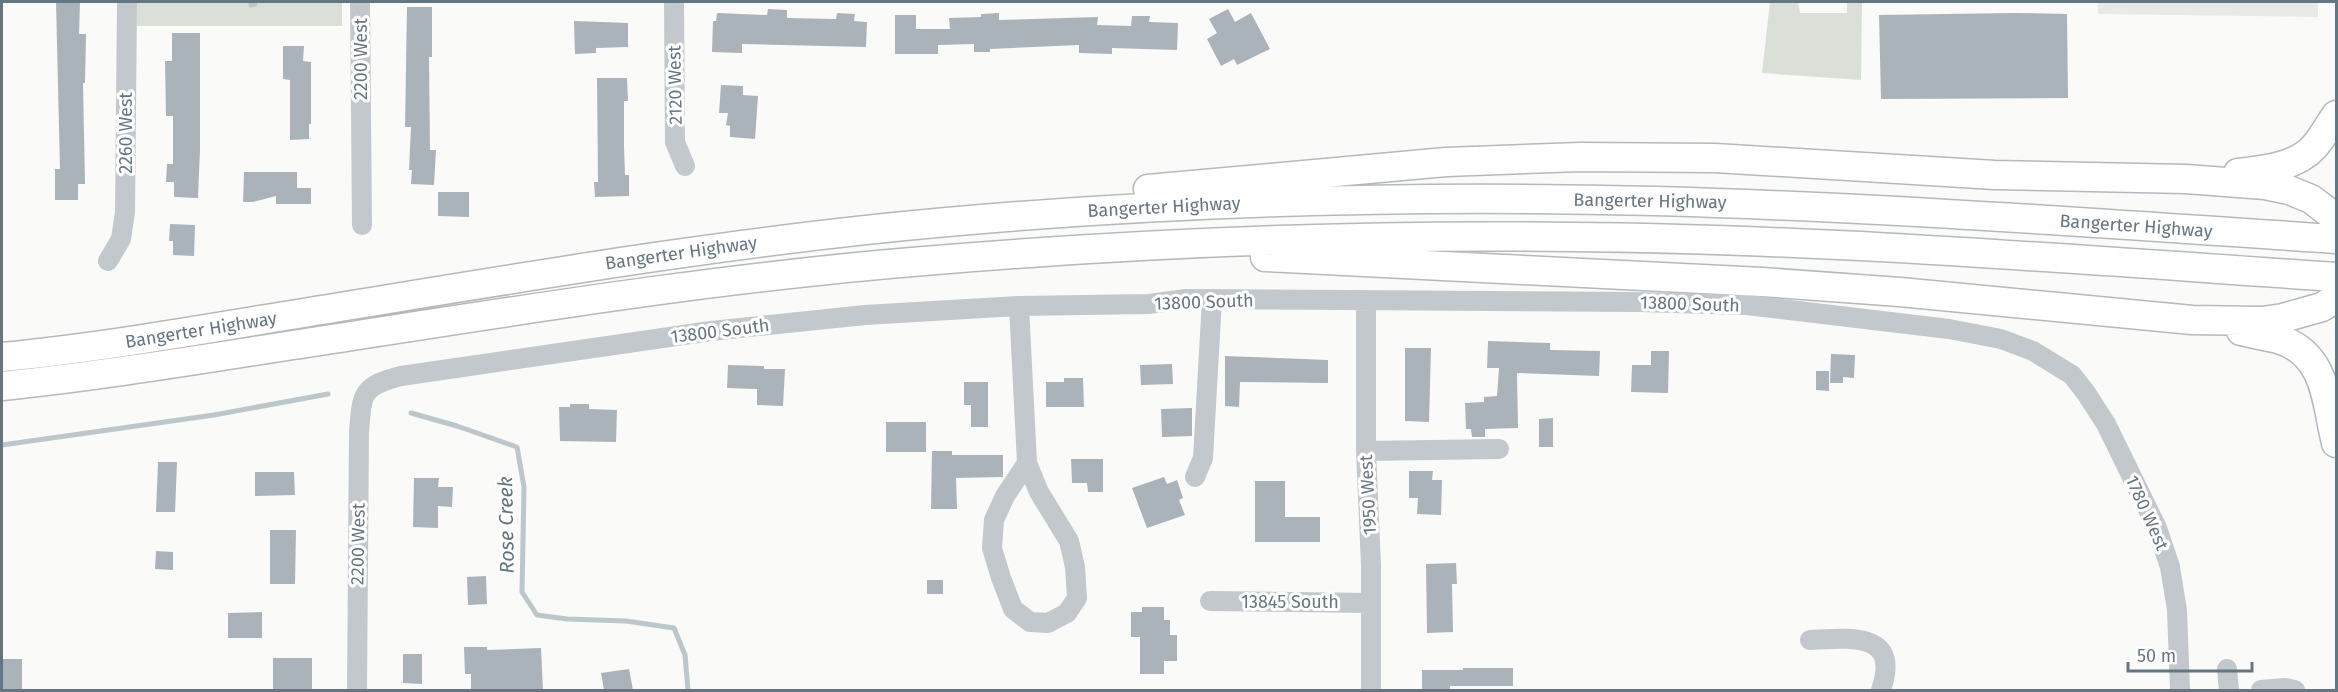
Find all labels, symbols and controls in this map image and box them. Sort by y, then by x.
street label: 2200 West [350,17,372,100]
street label: 2120 West [663,45,687,125]
street label: 2260 West [115,92,137,174]
street label: Bangerter Highway [1573,189,1727,213]
street label: Bangerter Highway [1087,192,1241,222]
street label: Bangerter Highway [2059,210,2213,242]
street label: Bangerter Highway [604,231,759,275]
street label: 13800 South [1154,289,1254,315]
street label: 13800 South [1640,291,1740,317]
street label: Bangerter Highway [124,307,278,353]
street label: 13800 South [669,314,771,348]
street label: 1950 West [1355,454,1381,536]
street label: 1780 West [2121,472,2173,554]
water label: Rose Creek [493,476,519,574]
street label: 2200 West [346,502,370,585]
street label: 13845 South [1241,591,1339,613]
scale bar [2128,635,2252,673]
text: 50 m [2137,645,2176,667]

